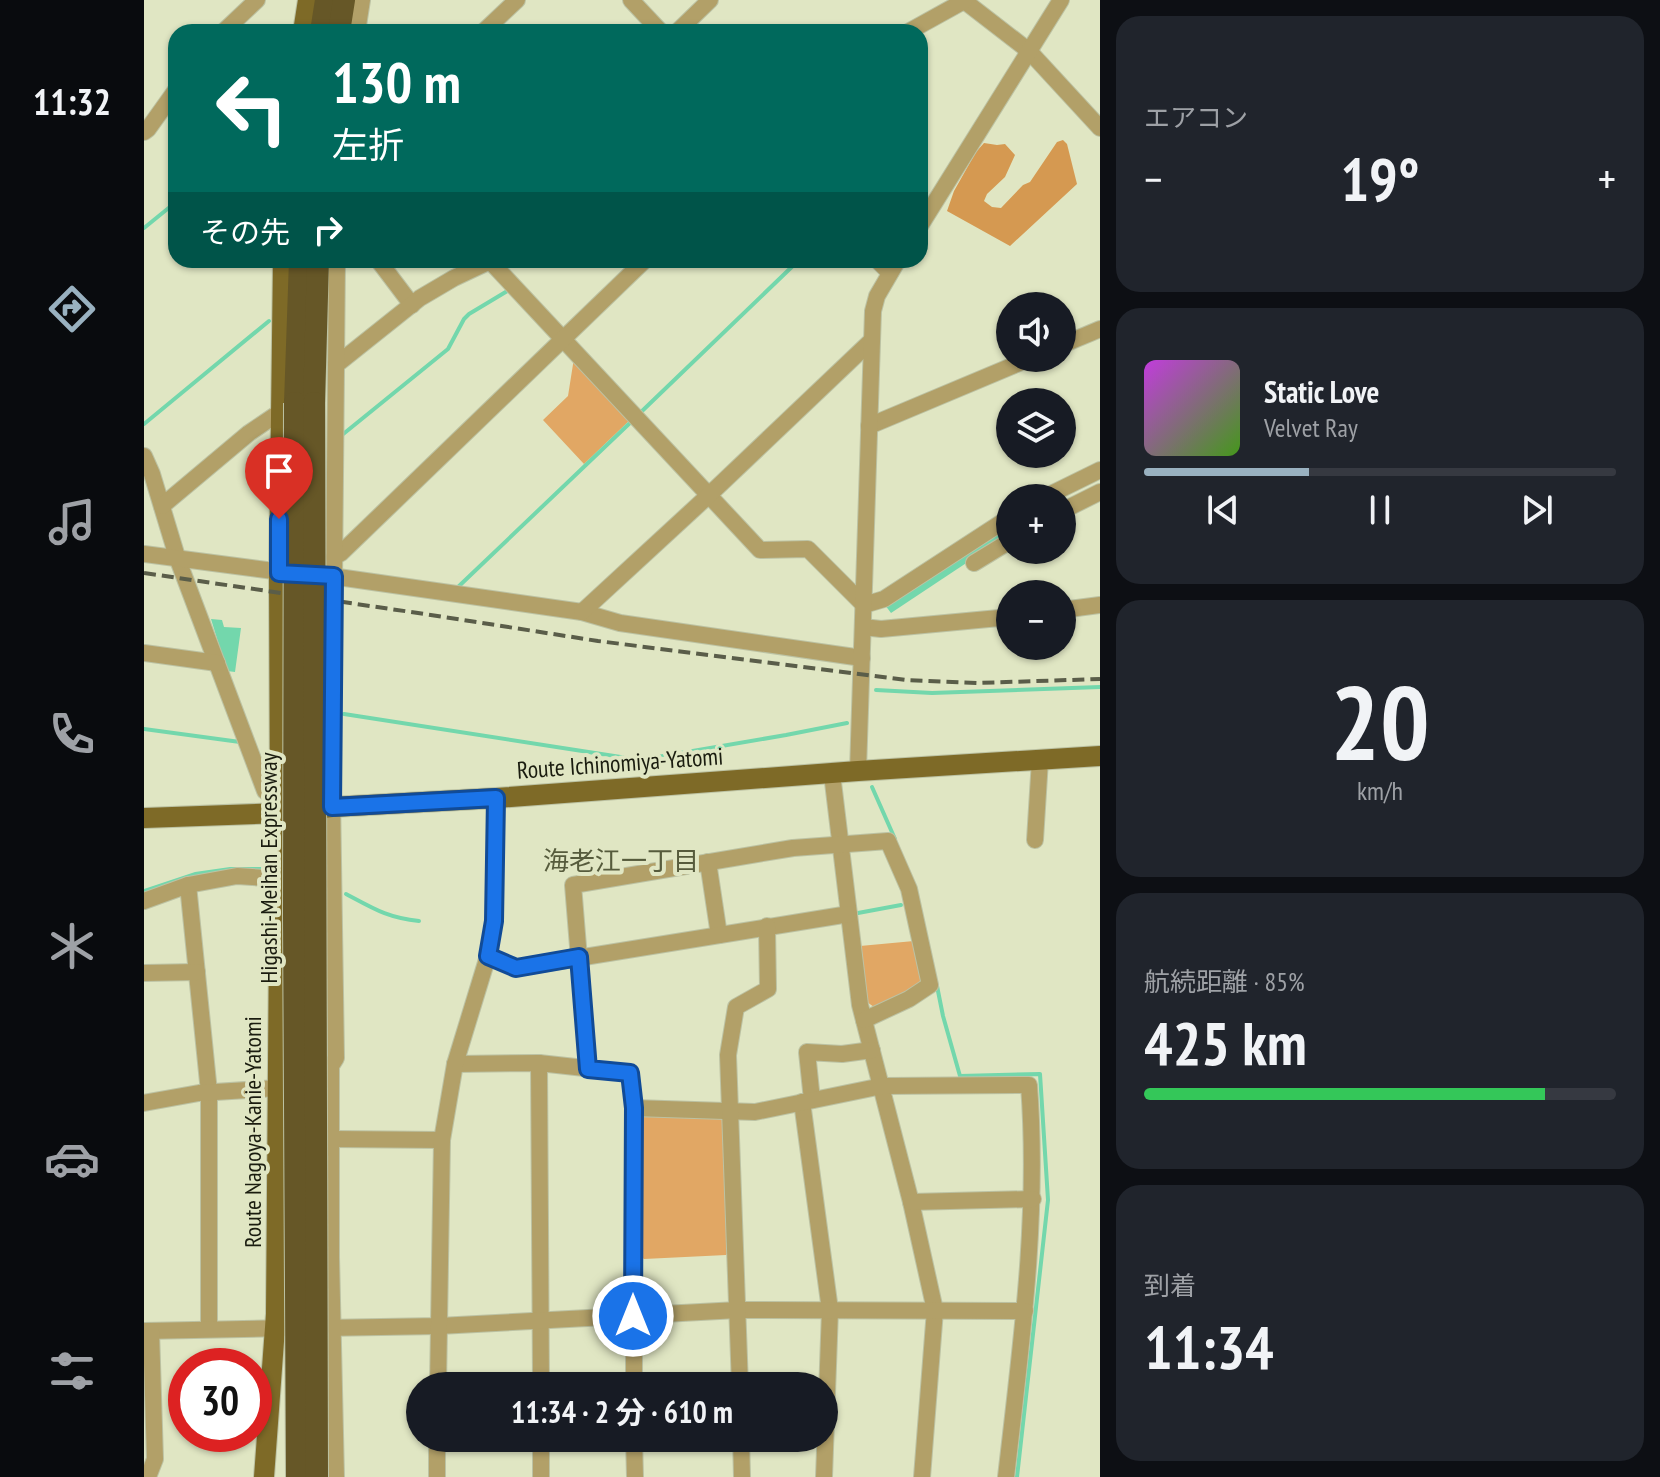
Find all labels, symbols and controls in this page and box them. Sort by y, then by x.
text: 130 m [332,46,461,118]
icon: left [200,56,304,160]
text: 11:32 [33,78,111,125]
text: エアコン [1144,101,1248,134]
text: 左折 [332,121,404,168]
text: 19° [1340,140,1420,218]
text: − [1144,150,1162,207]
text: + [1598,150,1616,207]
icon: right [306,208,350,252]
text: その先 [200,212,290,251]
icon: directions [44,281,100,337]
map controls [996,292,1076,660]
button: sound [996,292,1076,372]
text: Static Love [1264,372,1379,411]
button: layers [996,388,1076,468]
text: Velvet Ray [1264,411,1358,444]
pin [245,437,313,519]
icon: arrive [257,449,301,493]
button: + [996,484,1076,564]
icon: previous [1201,488,1245,532]
icon: pause [1358,488,1402,532]
icon: next [1515,488,1559,532]
icon: music [44,494,100,550]
button: − [996,580,1076,660]
text: 20 [1330,654,1430,789]
icon: phone [44,706,100,762]
street label: Route Ichinomiya-Yatomi [516,740,724,786]
street label: Higashi-Meihan Expressway [253,752,284,984]
text: km/h [1357,774,1403,807]
district label: 海老江一丁目 [543,844,699,877]
icon: climate [44,918,100,974]
text: 航続距離 · 85% [1144,965,1305,998]
text: 425 km [1144,1004,1307,1082]
street label: Route Nagoya-Kanie-Yatomi [237,1016,268,1248]
icon: car [44,1131,100,1187]
text: 到着 [1144,1269,1196,1302]
position arrow [591,1274,675,1358]
text: 11:34 [1144,1308,1274,1386]
icon: filters [44,1343,100,1399]
speed limit sign: 30 [168,1348,272,1452]
text: 11:34 · 2 分 · 610 m [511,1392,733,1431]

